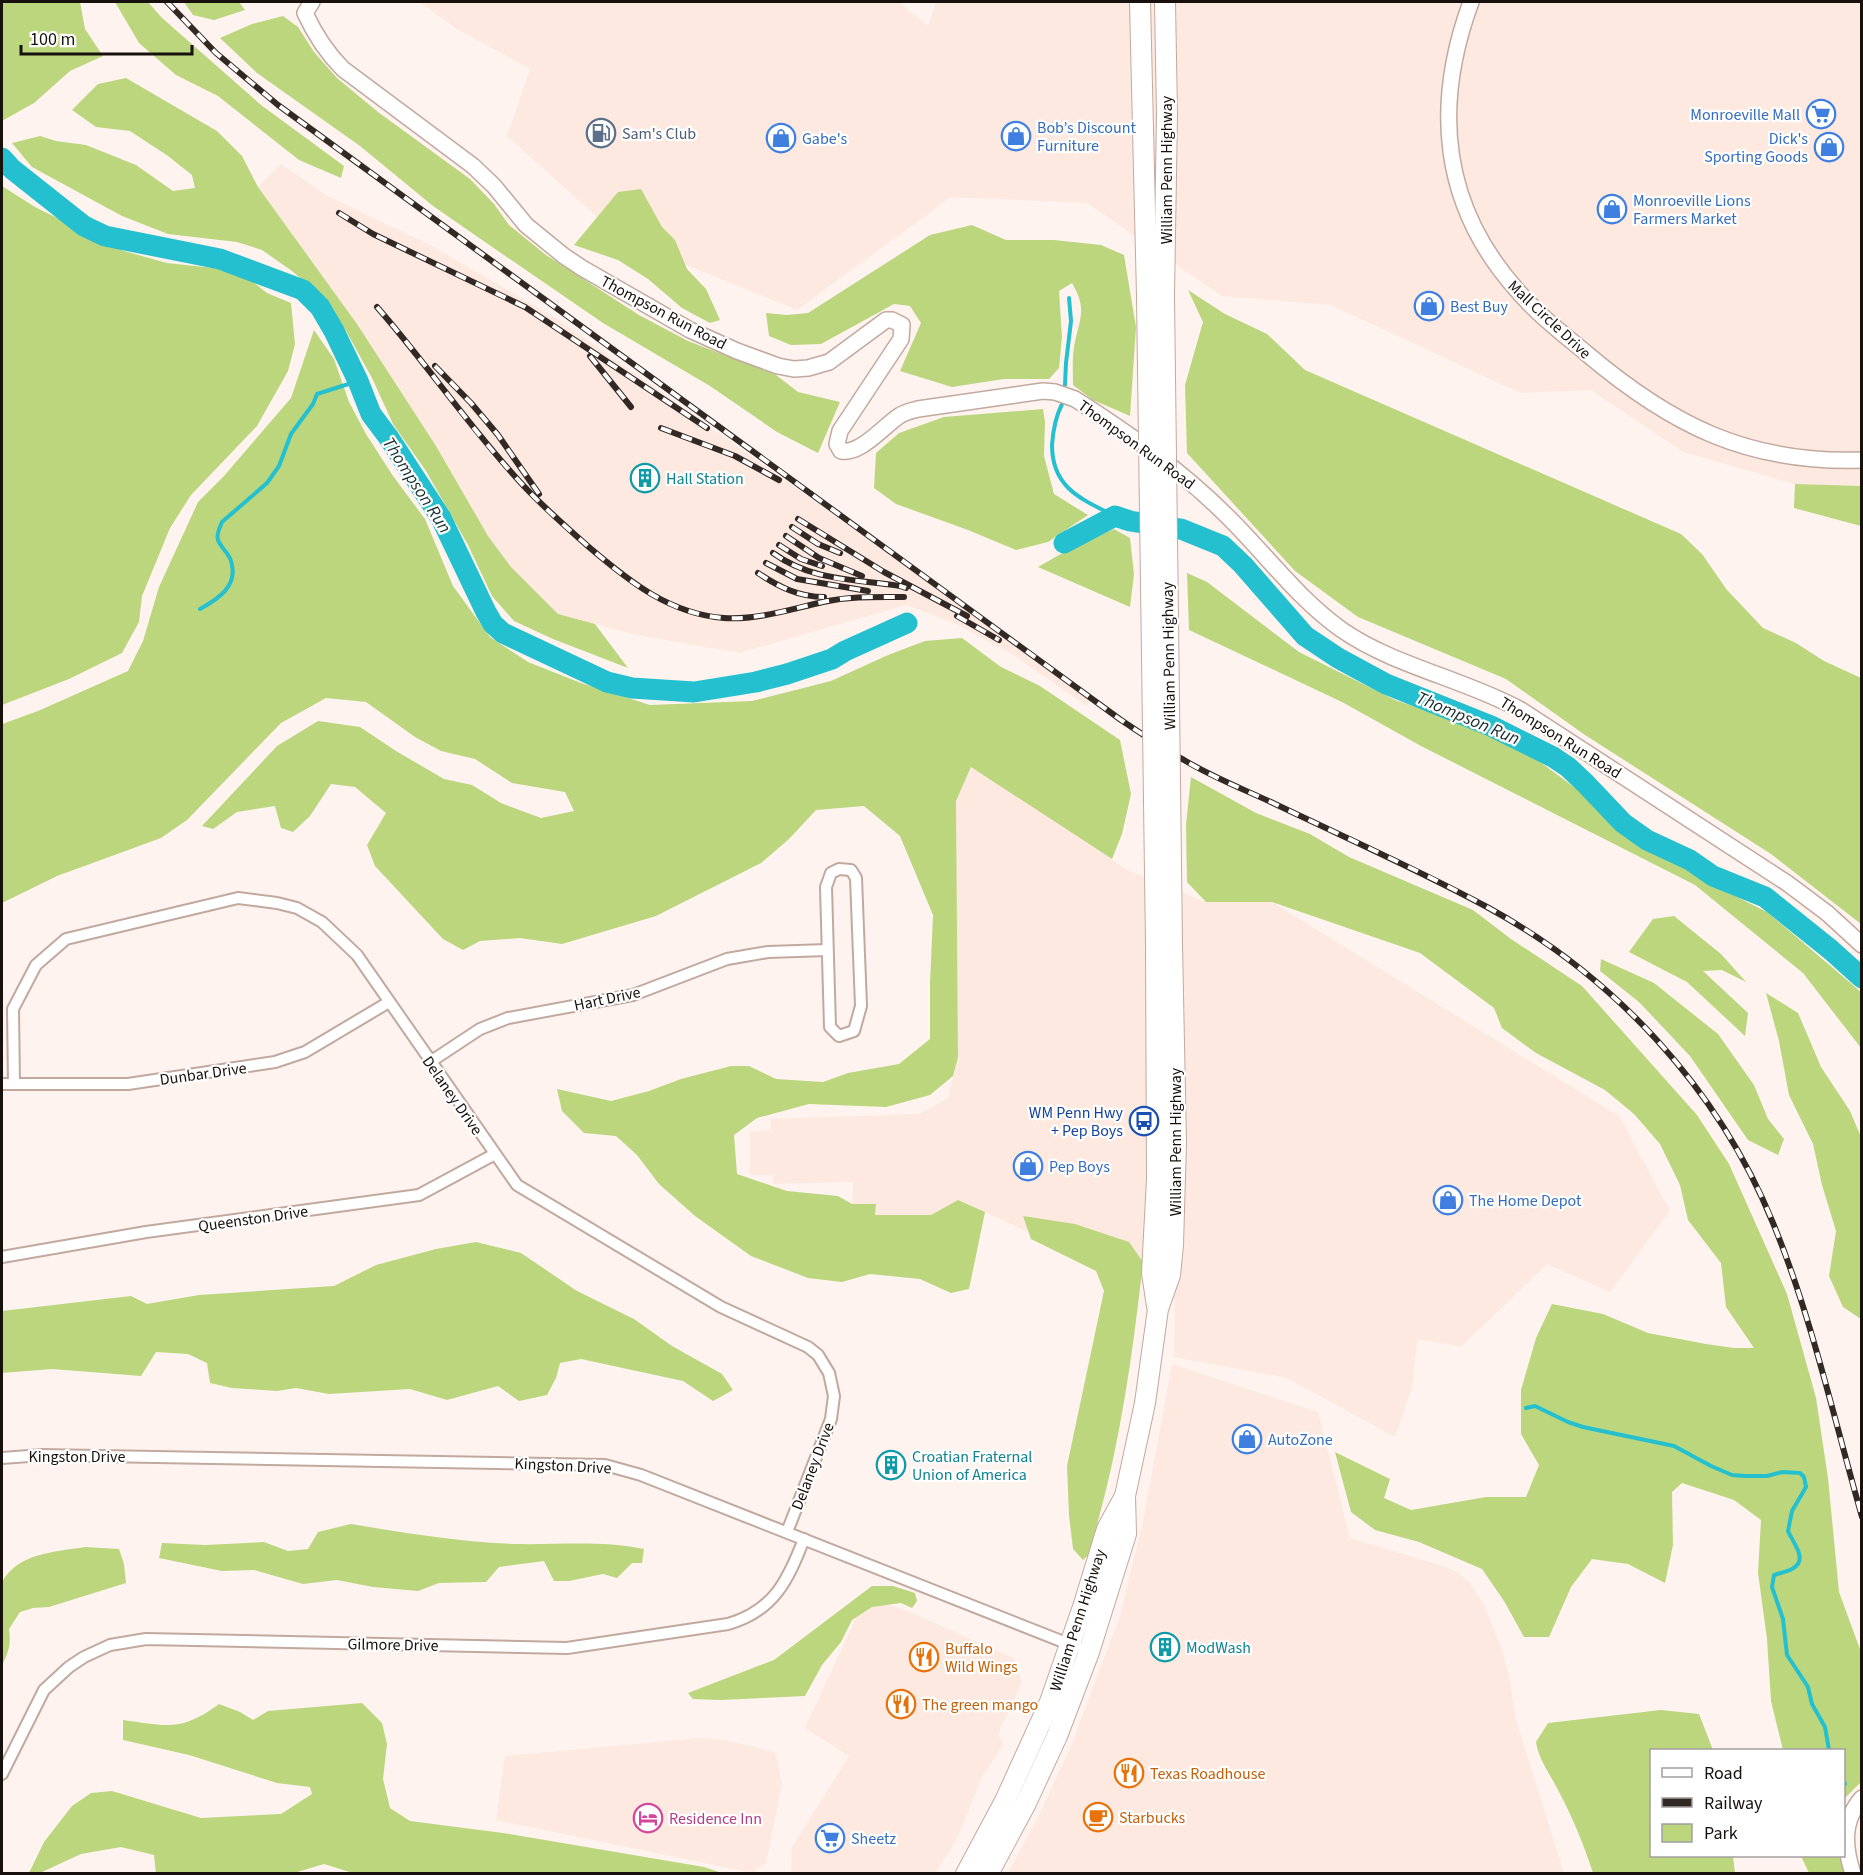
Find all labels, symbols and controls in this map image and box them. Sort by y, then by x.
scale bar [21,18,192,56]
text: 100 m [30,27,75,52]
street label: William Penn Highway [1156,95,1178,244]
supermarket icon: Monroeville Mall [1805,98,1837,130]
place label: Monroeville Mall [1690,104,1800,126]
fuel station icon: Sam's Club [585,117,617,149]
place label: Bob’s Discount Furniture [1037,117,1136,157]
shop icon: Bob’s Discount Furniture [1000,120,1032,152]
shop icon: Gabe's [765,122,797,154]
place label: Sam's Club [622,123,696,145]
place label: Gabe's [802,128,847,150]
place label: Dick's Sporting Goods [1704,128,1808,168]
shop icon: Dick's Sporting Goods [1813,131,1845,163]
place label: Monroeville Lions Farmers Market [1633,190,1751,230]
shop icon: Monroeville Lions Farmers Market [1596,193,1628,225]
street label: Thompson Run Road [597,270,730,355]
street label: Mall Circle Drive [1503,275,1596,364]
shop icon: Best Buy [1413,290,1445,322]
place label: Best Buy [1450,296,1508,318]
street label: Thompson Run Road [1074,395,1199,495]
water label: Thompson Run [376,432,457,538]
building icon: Hall Station [629,462,661,494]
place label: Hall Station [666,468,744,490]
street label: William Penn Highway [1157,581,1181,730]
water label: Thompson Run [1412,685,1523,752]
street label: Thompson Run Road [1495,692,1625,784]
street label: Hart Drive [572,981,642,1017]
street label: Delaney Drive [417,1052,488,1140]
street label: Dunbar Drive [158,1057,248,1091]
street label: William Penn Highway [1165,1067,1187,1216]
place label: WM Penn Hwy + Pep Boys [1029,1102,1124,1142]
bus stop icon: WM Penn Hwy + Pep Boys [1128,1105,1160,1137]
shop icon: Pep Boys [1012,1150,1044,1182]
place label: Pep Boys [1049,1156,1110,1178]
shop icon: The Home Depot [1432,1184,1464,1216]
place label: The Home Depot [1469,1190,1582,1212]
street label: Queenston Drive [197,1200,310,1238]
street label: Delaney Drive [786,1419,840,1513]
shop icon: AutoZone [1231,1423,1263,1455]
place label: AutoZone [1268,1429,1333,1451]
street label: Kingston Drive [29,1446,126,1468]
place label: Croatian Fraternal Union of America [912,1446,1032,1486]
building icon: Croatian Fraternal Union of America [875,1449,907,1481]
street label: Kingston Drive [514,1452,612,1480]
street label: William Penn Highway [1045,1546,1112,1694]
building icon: ModWash [1149,1631,1181,1663]
street label: Gilmore Drive [347,1633,439,1657]
place label: ModWash [1186,1637,1251,1659]
place label: Buffalo Wild Wings [945,1638,1018,1678]
restaurant icon: Buffalo Wild Wings [908,1641,940,1673]
restaurant icon: The green mango [885,1688,917,1720]
place label: The green mango [922,1694,1038,1716]
legend [1650,1749,1845,1857]
restaurant icon: Texas Roadhouse [1113,1757,1145,1789]
text: Road [1704,1761,1743,1786]
place label: Texas Roadhouse [1150,1763,1265,1785]
text: Railway [1704,1791,1763,1816]
cafe icon: Starbucks [1082,1801,1114,1833]
hotel icon: Residence Inn [632,1802,664,1834]
place label: Starbucks [1119,1807,1186,1829]
place label: Residence Inn [669,1808,762,1830]
text: Park [1704,1821,1738,1846]
supermarket icon: Sheetz [814,1822,846,1854]
place label: Sheetz [851,1828,896,1850]

